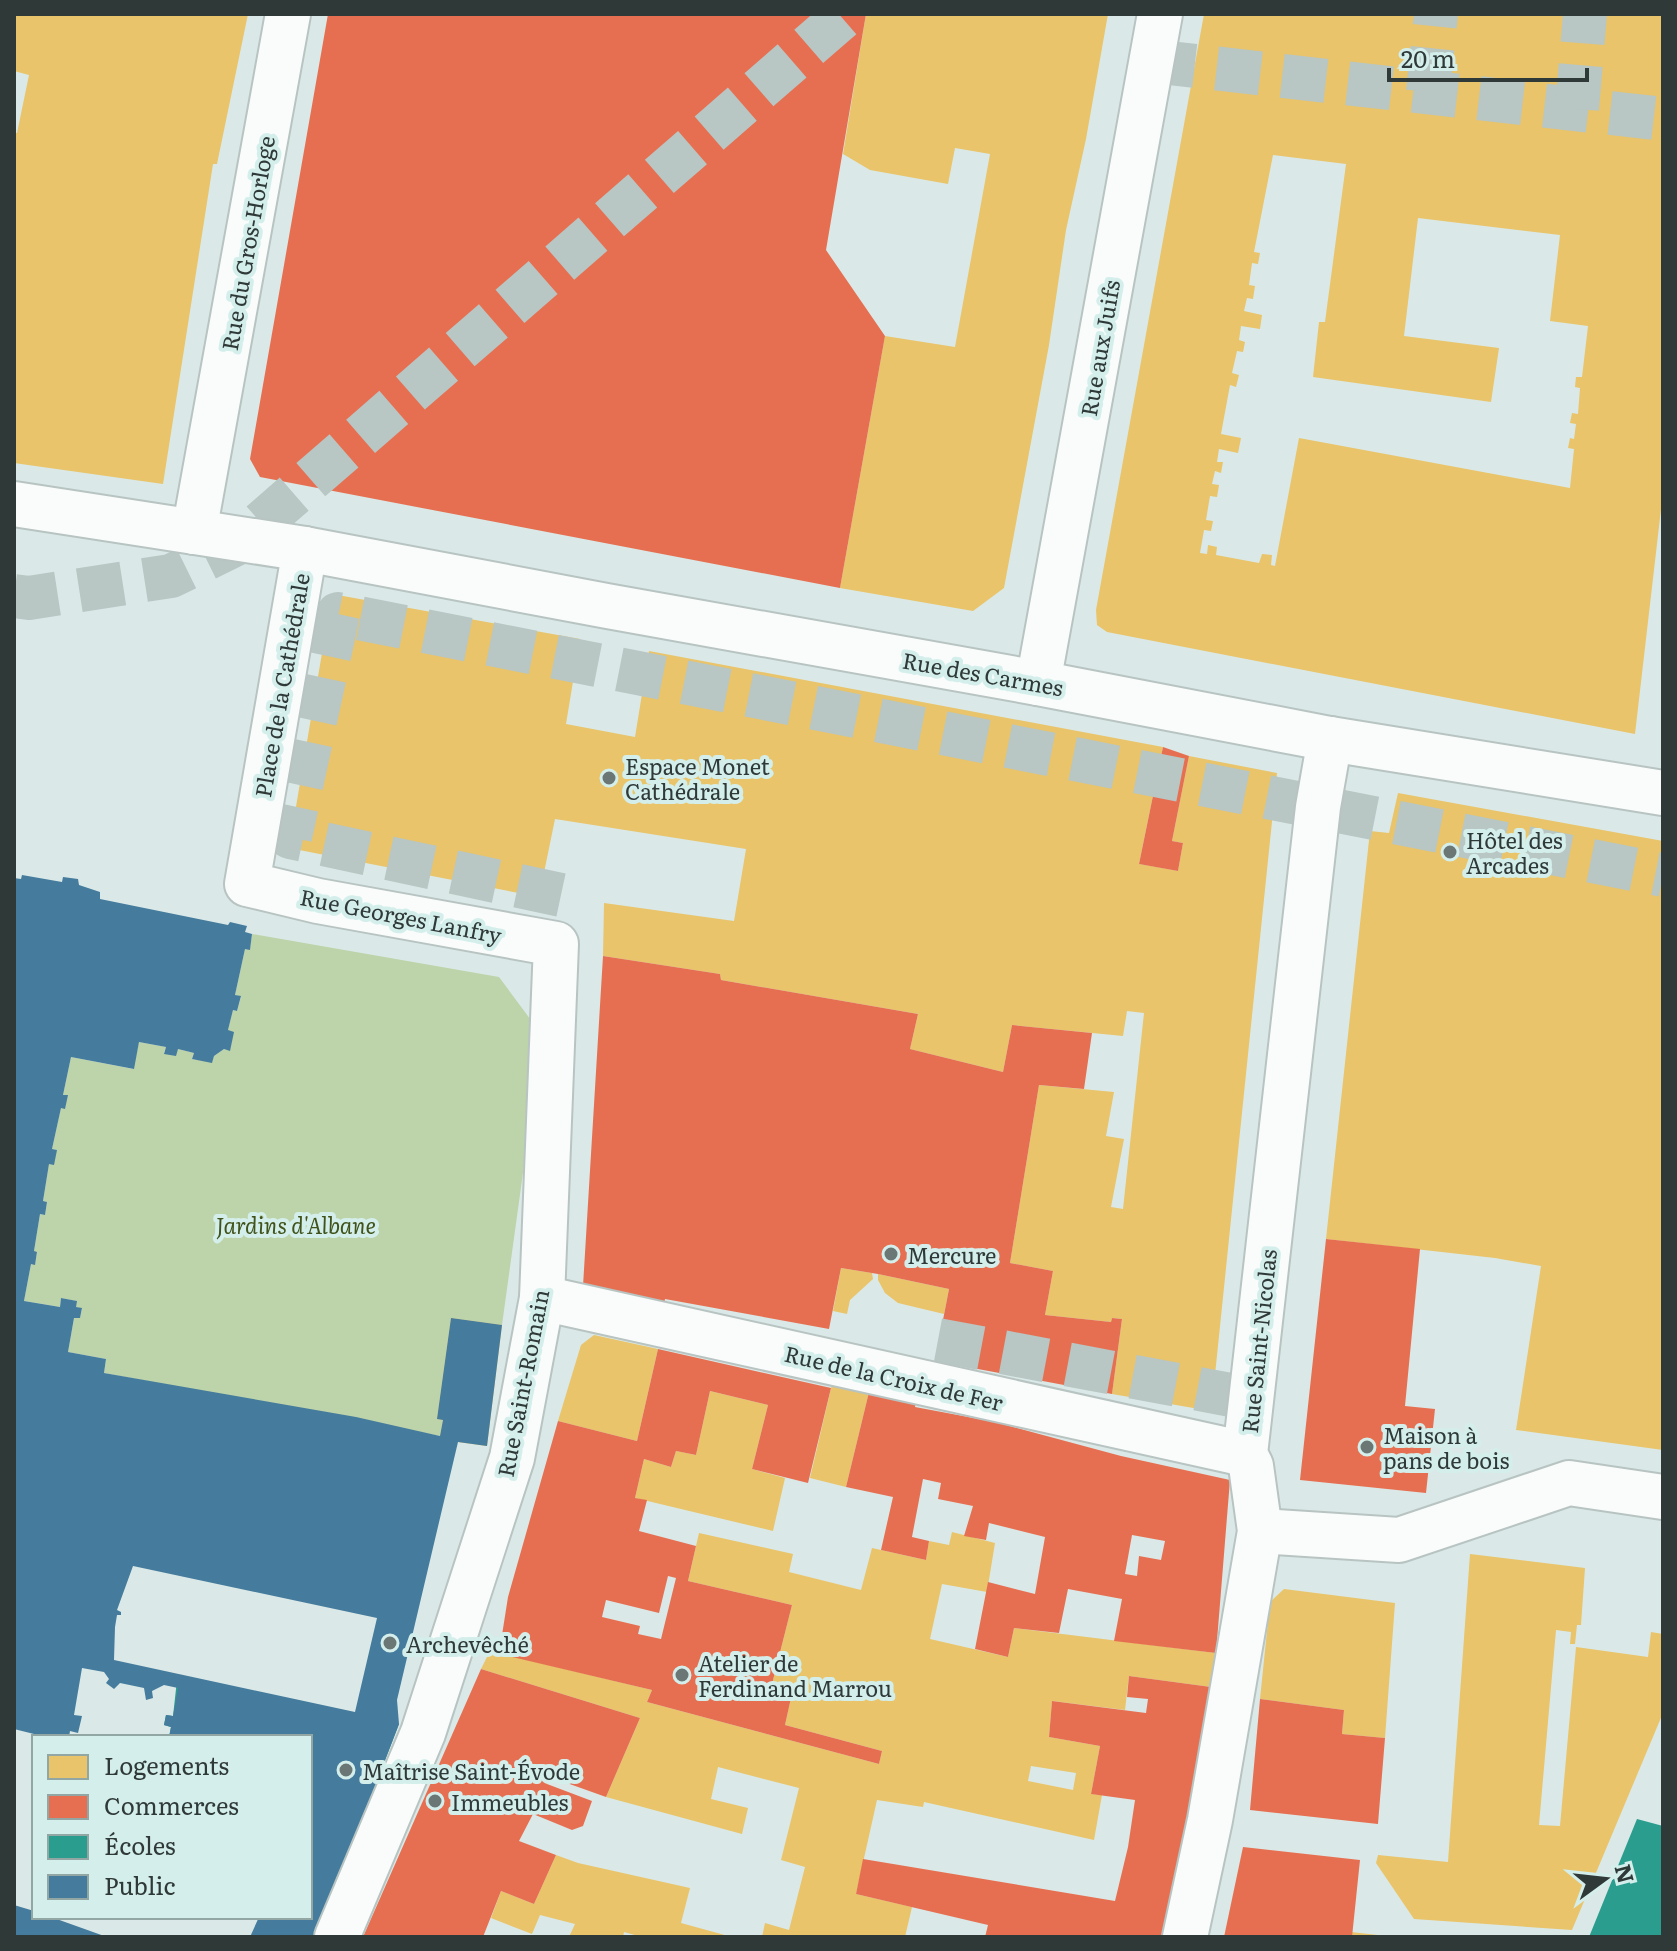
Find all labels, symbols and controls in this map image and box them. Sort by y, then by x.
scale bar [1389,32,1587,82]
text: 20 m [1401,40,1455,75]
street label: Rue du Gros-Horloge [212,133,282,353]
street label: Rue aux Juifs [1071,277,1127,419]
street label: Place de la Cathédrale [245,570,317,800]
street label: Rue des Carmes [900,643,1066,703]
place label: Espace Monet Cathédrale [625,749,770,807]
marker: Espace Monet Cathédrale [600,769,618,787]
place label: Hôtel des Arcades [1466,823,1563,881]
marker: Hôtel des Arcades [1441,843,1459,861]
street label: Rue Georges Lanfry [297,879,505,951]
park label: Jardins d'Albane [216,1208,376,1241]
place label: Mercure [907,1238,997,1271]
marker: Mercure [882,1245,900,1263]
street label: Rue Saint-Nicolas [1232,1247,1284,1435]
street label: Rue Saint-Romain [488,1286,556,1480]
street label: Rue de la Croix de Fer [781,1336,1007,1418]
place label: Maison à pans de bois [1383,1418,1510,1476]
marker: Maison à pans de bois [1358,1438,1376,1456]
place label: Archevêché [406,1627,529,1660]
marker: Archevêché [381,1634,399,1652]
place label: Atelier de Ferdinand Marrou [698,1646,892,1704]
marker: Atelier de Ferdinand Marrou [673,1666,691,1684]
legend [32,1735,312,1919]
text: Logements [104,1747,229,1782]
place label: Maîtrise Saint-Évode [362,1754,580,1787]
marker: Maîtrise Saint-Évode [337,1761,355,1779]
place label: Immeubles [451,1785,568,1818]
text: Commerces [104,1787,239,1822]
marker: Immeubles [426,1792,444,1810]
text: Écoles [104,1827,176,1862]
north arrow [1565,1839,1645,1919]
text: N [1607,1860,1644,1887]
text: Public [104,1867,175,1902]

